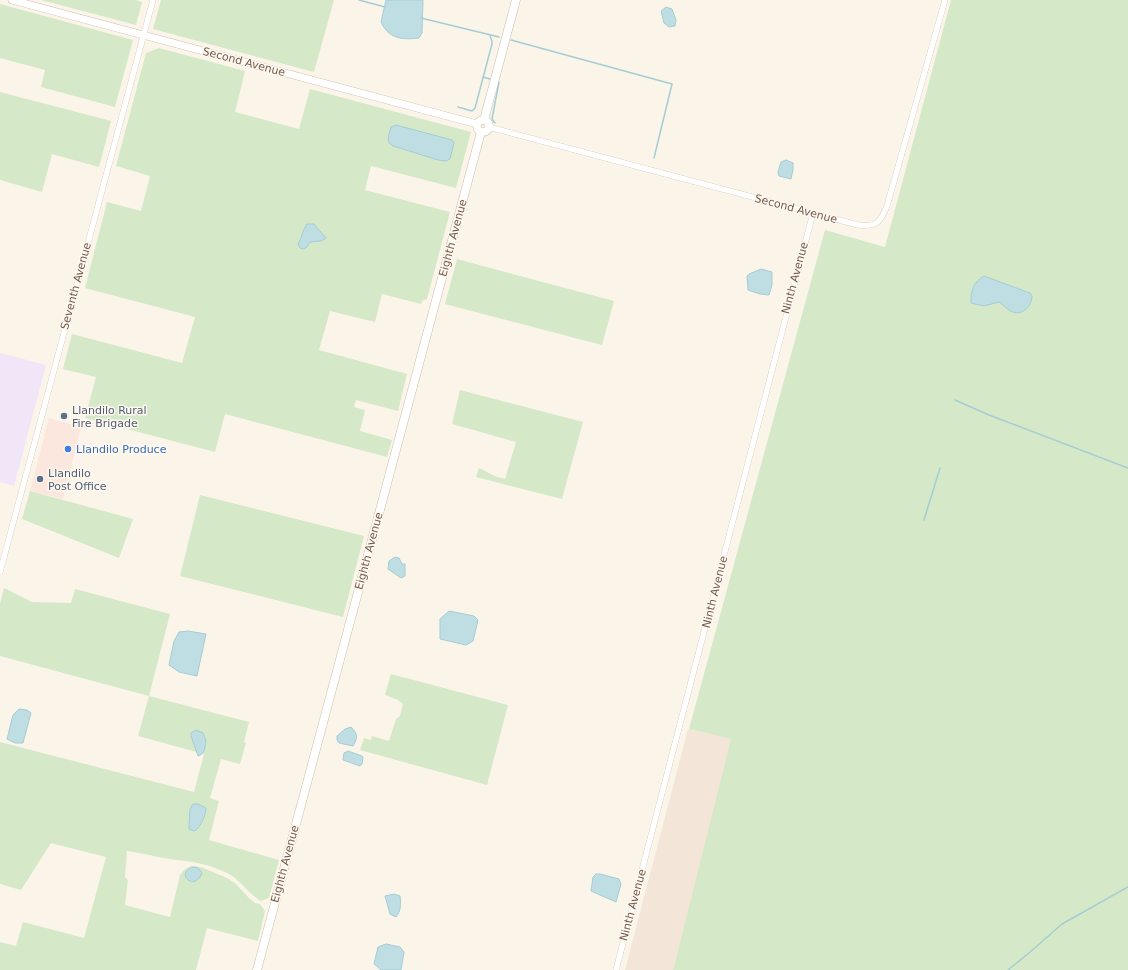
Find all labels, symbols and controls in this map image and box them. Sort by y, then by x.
street label: Second Avenue [201,45,287,79]
street label: Second Avenue [753,192,839,226]
street label: Eighth Avenue [436,198,470,278]
street label: Ninth Avenue [779,240,811,315]
street label: Seventh Avenue [58,241,94,331]
place label: Llandilo Rural Fire Brigade [72,404,147,430]
marker: Llandilo Rural Fire Brigade [59,411,69,421]
place label: Llandilo Produce [76,443,167,456]
marker: Llandilo Produce [63,444,73,454]
place label: Llandilo Post Office [48,467,107,493]
marker: Llandilo Post Office [35,474,45,484]
street label: Eighth Avenue [352,511,386,591]
street label: Ninth Avenue [700,554,730,629]
street label: Eighth Avenue [268,824,302,904]
street label: Ninth Avenue [617,867,649,942]

